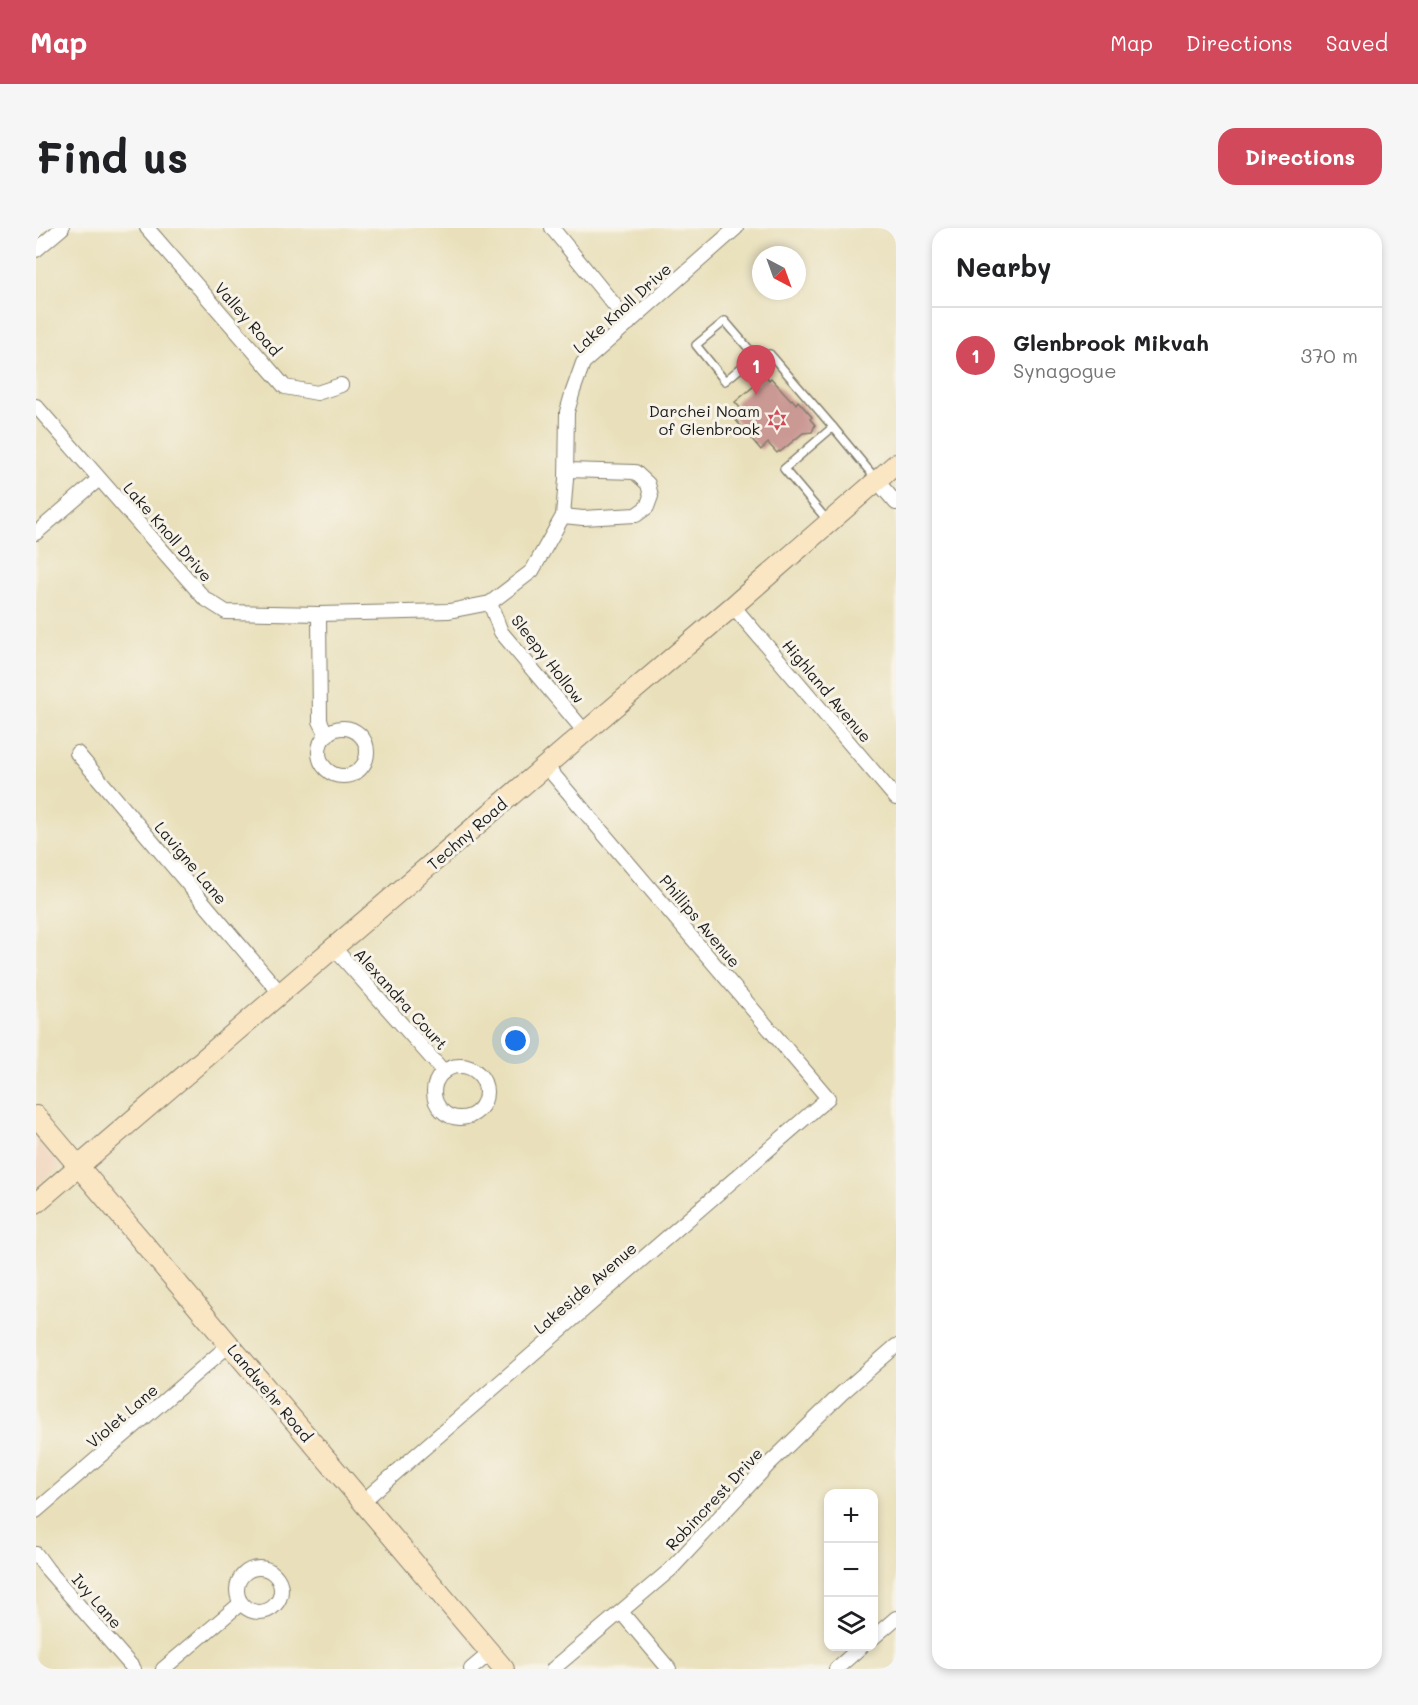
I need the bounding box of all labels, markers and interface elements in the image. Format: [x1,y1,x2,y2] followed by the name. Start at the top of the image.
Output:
[30,24,87,60] text: Map
[1110,29,1153,56] text: Map
[1186,29,1293,56] text: Directions
[1326,29,1388,56] text: Saved
[1218,128,1382,185] button: Directions
[36,129,188,184] text: Find us
[752,246,806,300] north arrow
[956,250,1051,284] text: Nearby
[568,258,675,357] street label: Lake Knoll Drive
[210,277,286,360] street label: Valley Road
[1013,328,1209,357] text: Glenbrook Mikvah
[971,342,980,368] text: 1
[1300,342,1358,368] text: 370 m
[736,346,776,395] pin: 1
[1013,357,1117,383] text: Synagogue
[649,400,760,439] place label: Darchei Noam of Glenbrook
[765,408,789,432] synagogue icon: Darchei Noam of Glenbrook
[119,477,217,586] street label: Lake Knoll Drive
[507,610,590,707] street label: Sleepy Hollow
[778,635,877,746] street label: Highland Avenue
[422,793,511,874] street label: Techny Road
[151,817,232,909] street label: Lavigne Lane
[655,870,745,971] street label: Phillips Avenue
[350,943,453,1054] street label: Alexandra Court
[501,1026,530,1055] your location
[529,1237,641,1338] street label: Lakeside Avenue
[223,1339,318,1446] street label: Landwehr Road
[82,1379,162,1452] street label: Violet Lane
[661,1443,767,1555] street label: Robincrest Drive
[824,1489,878,1651] map controls
[824,1489,878,1543] button: +
[824,1543,878,1597] button: −
[68,1569,127,1633] street label: Ivy Lane
[824,1597,878,1651] button: layers

